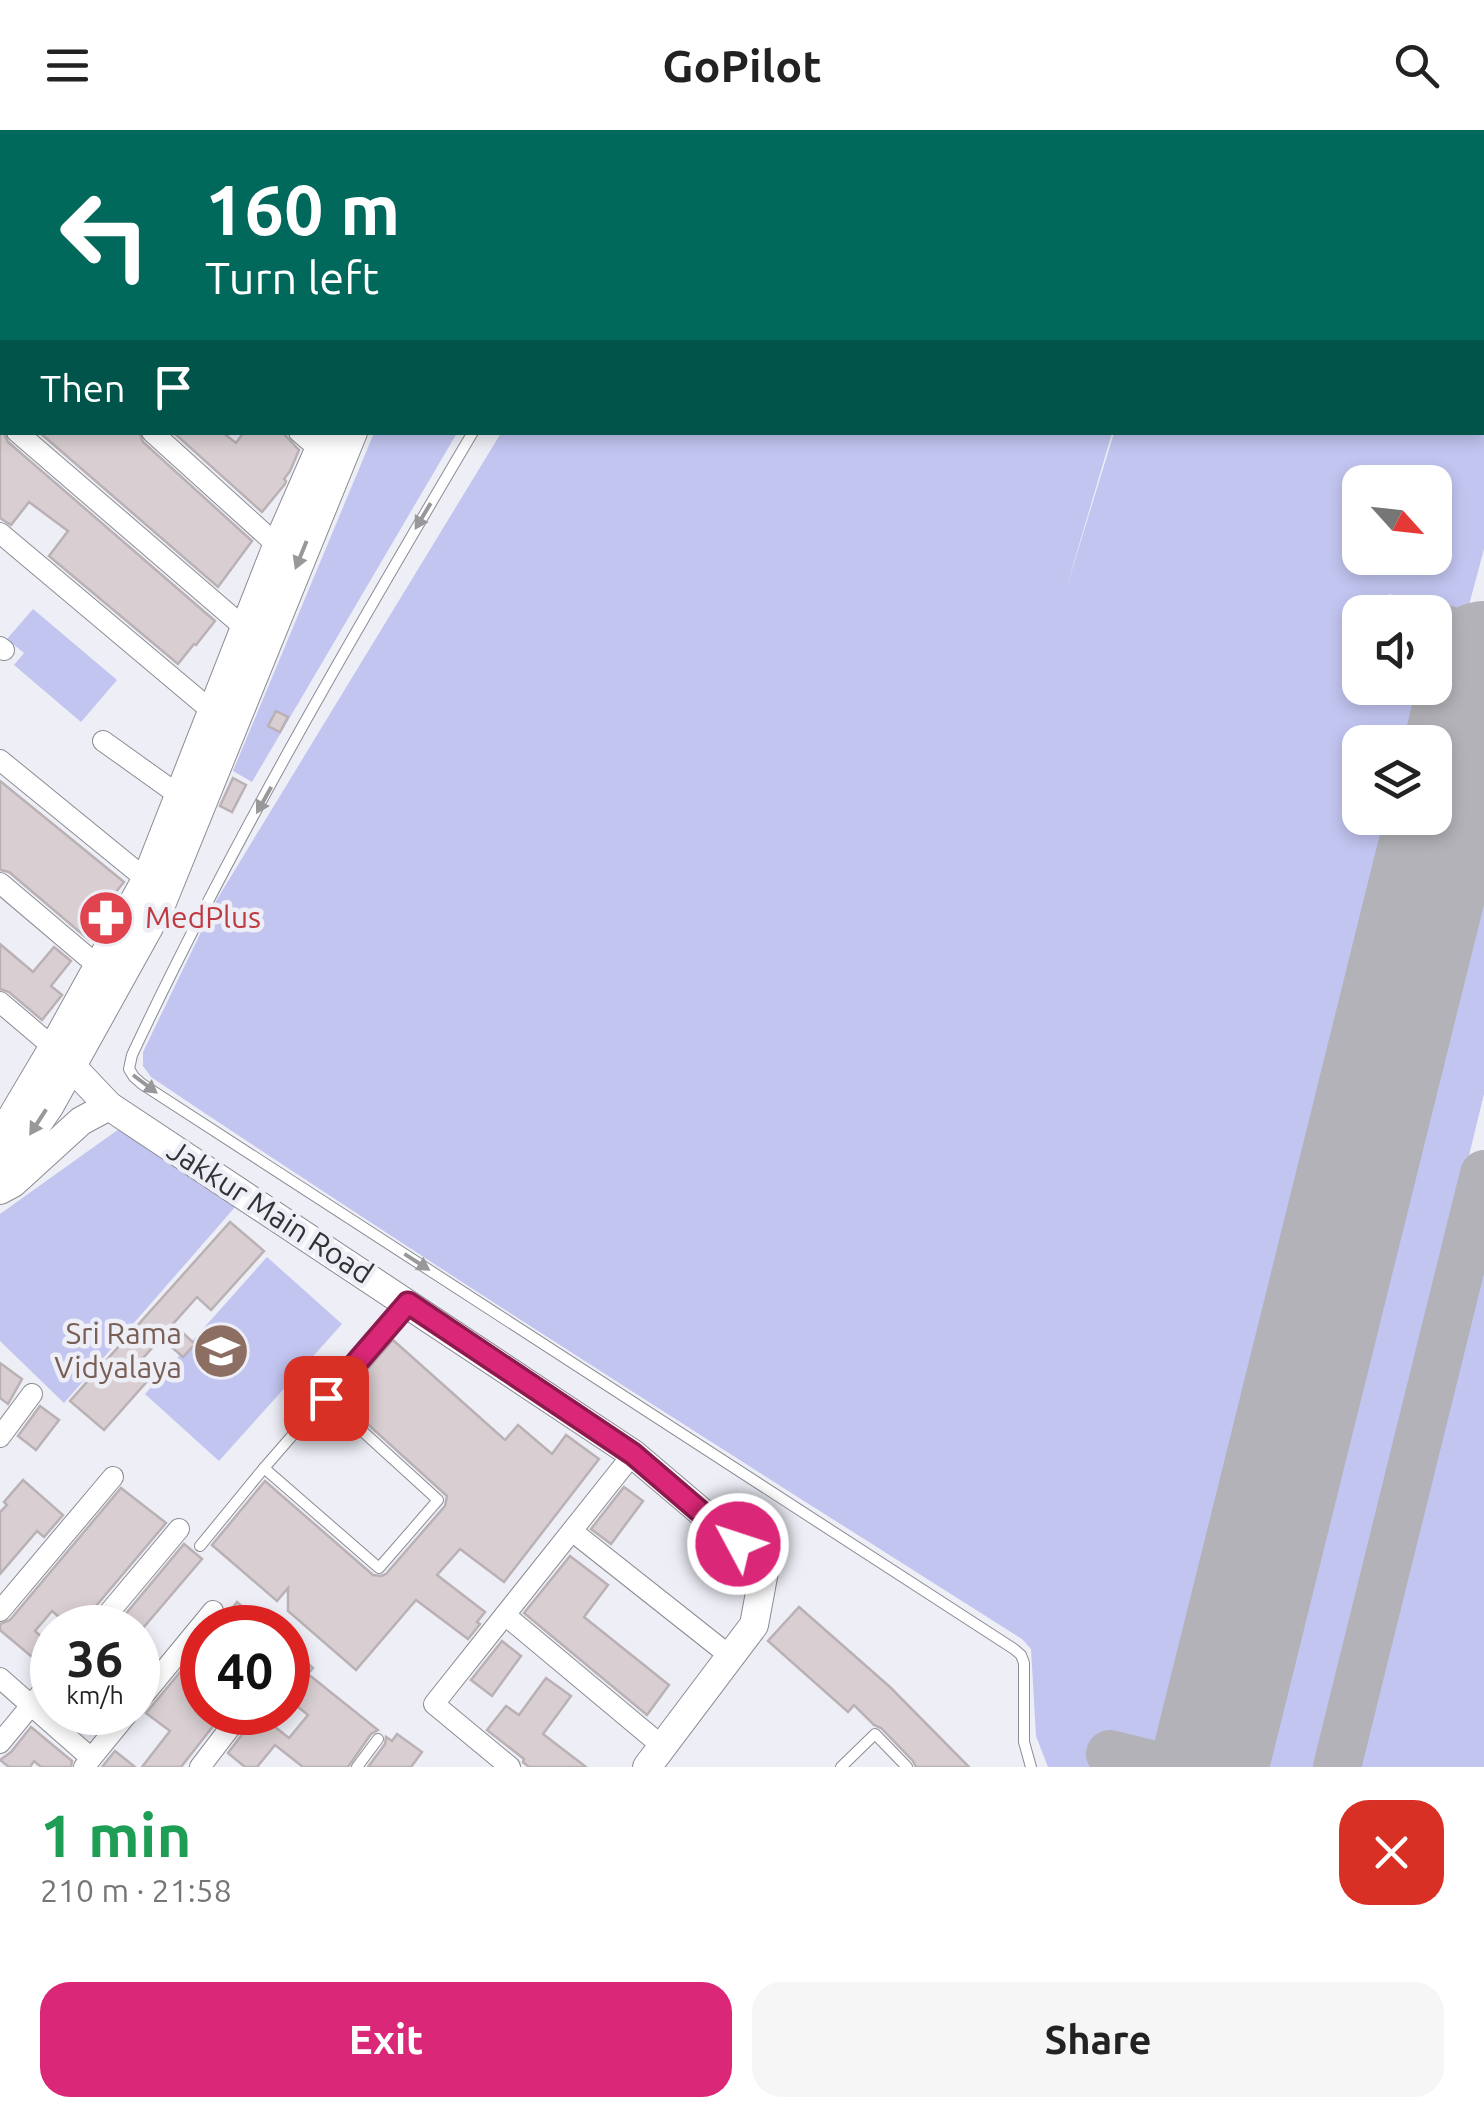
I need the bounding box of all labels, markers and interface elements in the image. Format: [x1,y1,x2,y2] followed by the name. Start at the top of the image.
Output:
[40,38,95,93] icon: menu
[1389,38,1444,93] icon: search
[662,40,822,91] text: GoPilot
[40,170,170,300] icon: left
[205,170,400,248] text: 160 m
[205,252,379,303] text: Turn left
[146,360,201,415] icon: arrive
[40,367,126,409] text: Then
[1342,465,1452,575] north arrow
[1342,465,1452,835] map controls
[415,502,432,530] one-way arrow
[293,540,309,570] one-way arrow
[1342,595,1452,705] button: sound
[1342,725,1452,835] button: layers
[256,785,273,814] one-way arrow
[76,888,136,948] pharmacy icon: MedPlus
[145,900,261,934] place label: MedPlus
[132,1074,158,1095] one-way arrow
[30,1108,48,1136] one-way arrow
[162,1132,380,1290] street label: Jakkur Main Road
[404,1253,431,1271] one-way arrow
[54,1316,182,1384] place label: Sri Rama Vidyalaya
[191,1321,251,1381] school or university icon: Sri Rama Vidyalaya
[284,1356,369,1441] pin
[299,1371,354,1426] icon: arrive
[686,1492,790,1596] position arrow
[180,1605,310,1735] speed limit sign: 40
[67,1630,123,1686] text: 36
[66,1681,124,1709] text: km/h
[1339,1800,1444,1905] button: close
[40,1801,192,1868] text: 1 min
[40,1872,232,1908] text: 210 m · 21:58
[40,1982,732,2097] button: Exit
[752,1982,1444,2097] button: Share

